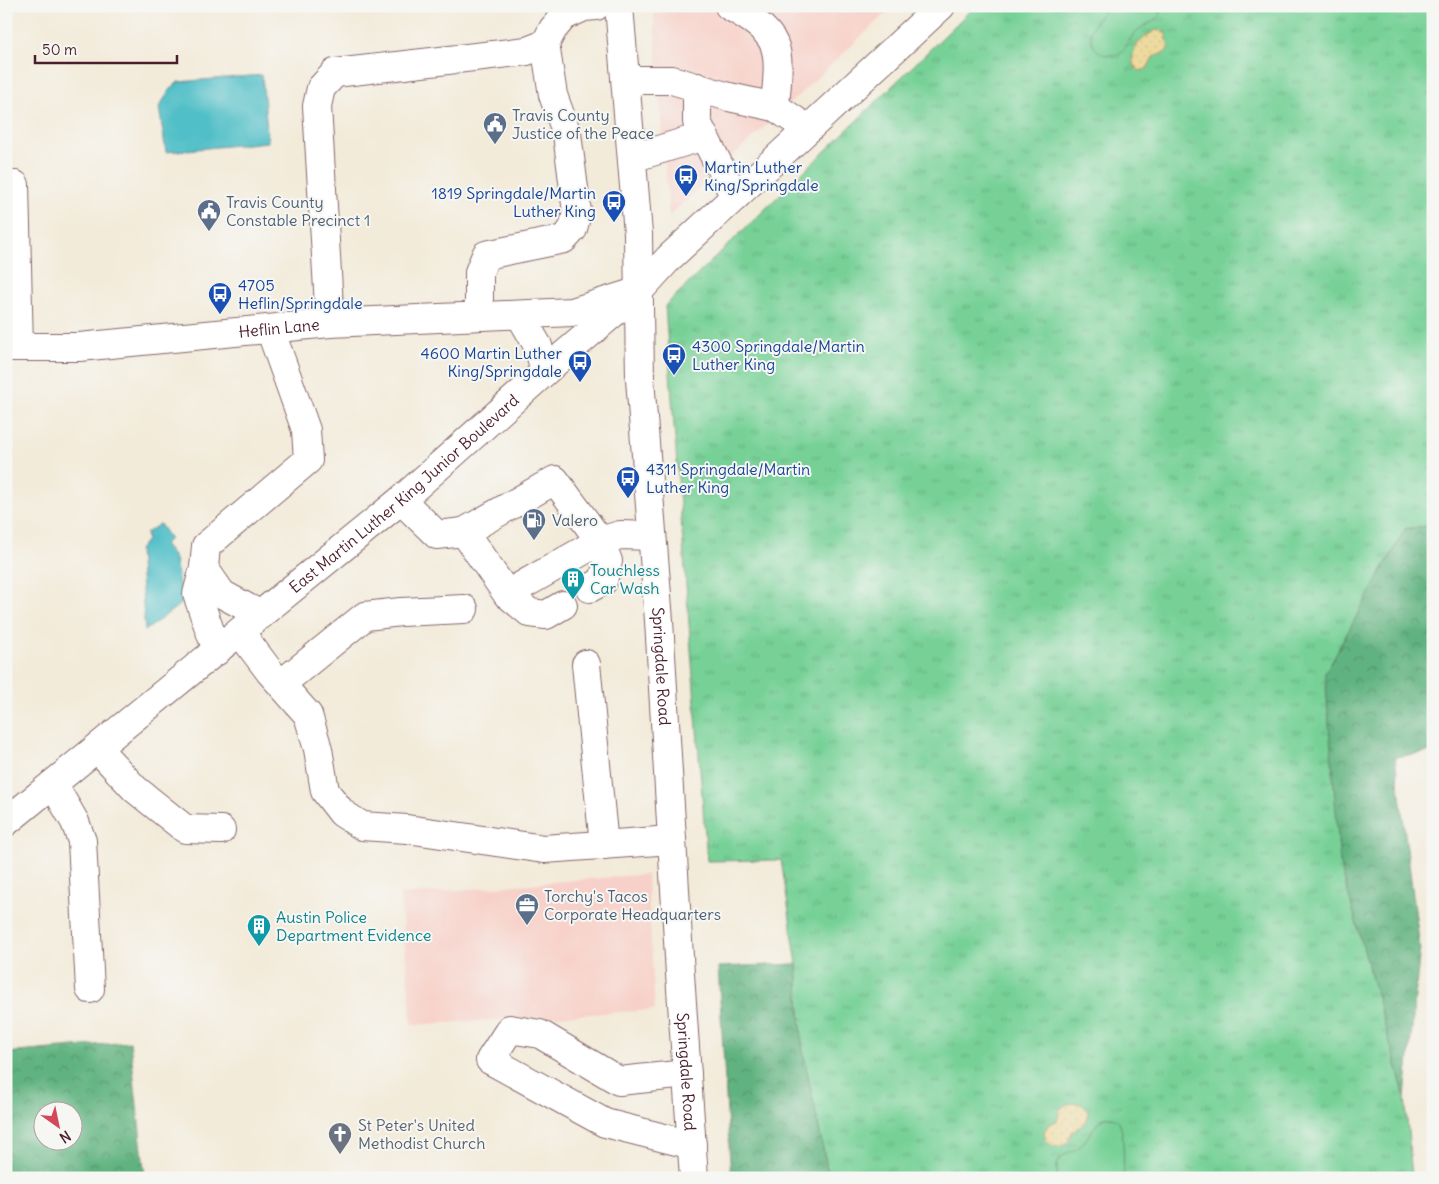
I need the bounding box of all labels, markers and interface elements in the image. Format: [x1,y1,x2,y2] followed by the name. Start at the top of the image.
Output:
[35,32,178,64] scale bar
[42,40,77,59] text: 50 m
[512,105,654,143] place label: Travis County Justice of the Peace
[482,111,508,145] public building icon: Travis County Justice of the Peace
[704,157,819,195] place label: Martin Luther King/Springdale
[673,163,699,197] bus stop icon: Martin Luther King/Springdale
[431,183,596,221] place label: 1819 Springdale/Martin Luther King
[601,189,627,223] bus stop icon: 1819 Springdale/Martin Luther King
[226,192,370,230] place label: Travis County Constable Precinct 1
[196,198,222,232] public building icon: Travis County Constable Precinct 1
[238,275,363,313] place label: 4705 Heflin/Springdale
[207,281,233,315] bus stop icon: 4705 Heflin/Springdale
[238,314,320,342] street label: Heflin Lane
[692,336,865,374] place label: 4300 Springdale/Martin Luther King
[661,342,687,376] bus stop icon: 4300 Springdale/Martin Luther King
[420,343,562,381] place label: 4600 Martin Luther King/Springdale
[567,349,593,383] bus stop icon: 4600 Martin Luther King/Springdale
[285,390,523,597] street label: East Martin Luther King Junior Boulevard
[646,459,810,497] place label: 4311 Springdale/Martin Luther King
[615,465,641,499] bus stop icon: 4311 Springdale/Martin Luther King
[521,507,547,541] fuel station icon: Valero
[552,510,598,530] place label: Valero
[590,560,660,598] place label: Touchless Car Wash
[560,566,586,600] building icon: Touchless Car Wash
[648,606,675,726] street label: Springdale Road
[544,886,721,924] place label: Torchy's Tacos Corporate Headquarters
[514,892,540,926] office icon: Torchy's Tacos Corporate Headquarters
[276,907,431,945] place label: Austin Police Department Evidence
[246,913,272,947] building icon: Austin Police Department Evidence
[673,1012,701,1131] street label: Springdale Road
[32,1102,82,1152] north arrow
[358,1115,485,1153] place label: St Peter's United Methodist Church
[327,1121,353,1155] church icon: St Peter's United Methodist Church
[56,1127,74,1147] text: N

